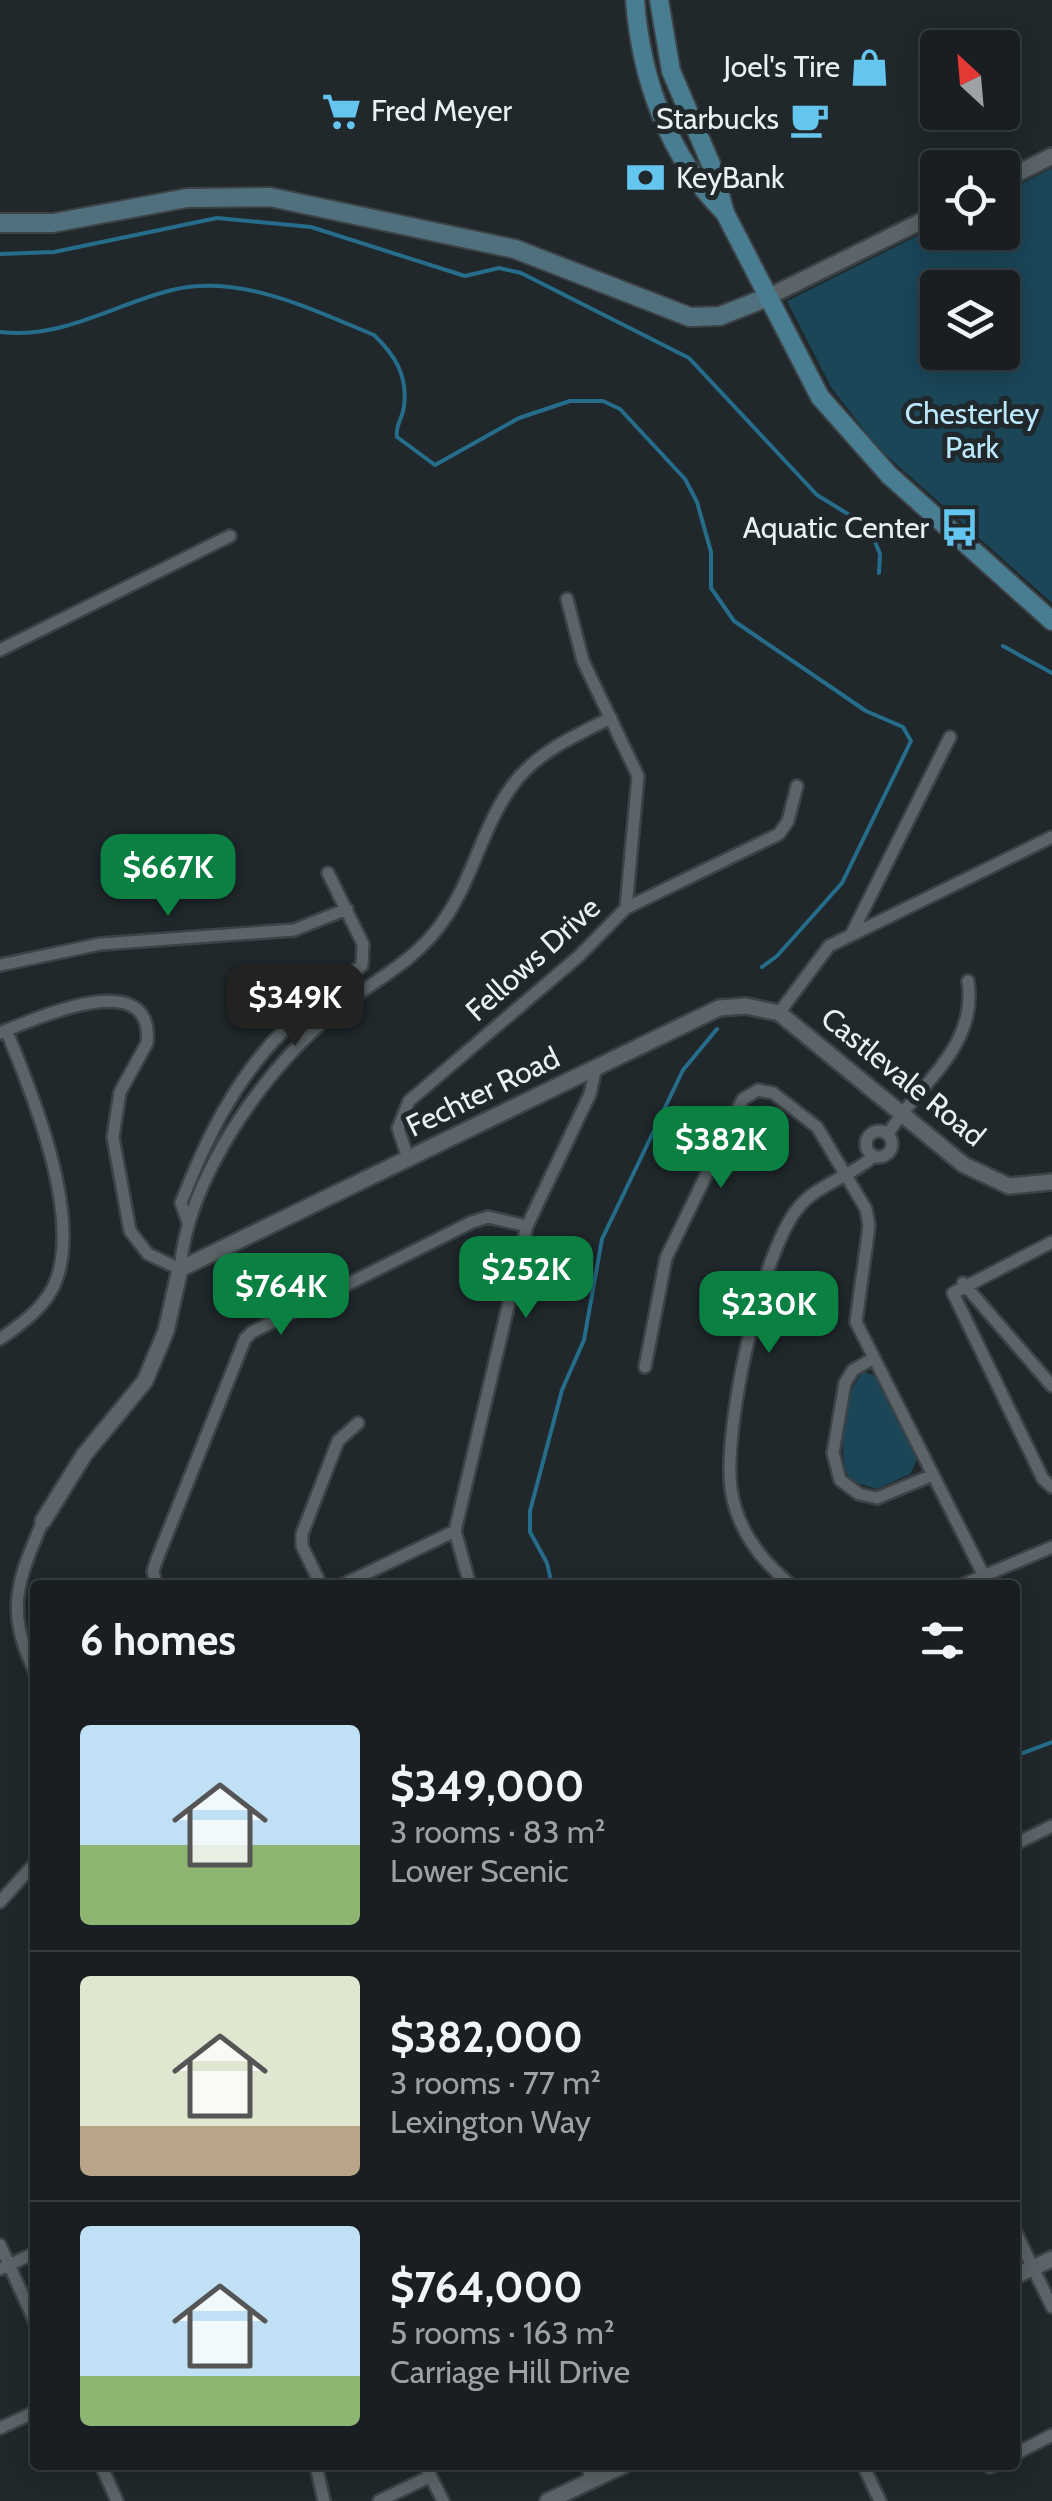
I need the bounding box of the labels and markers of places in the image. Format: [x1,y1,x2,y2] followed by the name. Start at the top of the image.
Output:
[849,46,891,88] shop icon: Joel's Tire
[723,48,840,85] place label: Joel's Tire
[320,90,362,132] supermarket icon: Fred Meyer
[371,92,513,129] place label: Fred Meyer
[788,98,830,140] cafe icon: Starbucks
[656,100,779,137] place label: Starbucks
[625,157,667,199] bank icon: KeyBank
[676,159,785,196] place label: KeyBank
[938,507,980,549] bus stop icon: Aquatic Center
[743,509,930,546] place label: Aquatic Center
[98,834,238,919] pin: $667K
[225,964,365,1049] pin: $349K
[651,1106,791,1191] pin: $382K
[456,1236,596,1321] pin: $252K
[211,1253,351,1338] pin: $764K
[699,1271,839,1356] pin: $230K

